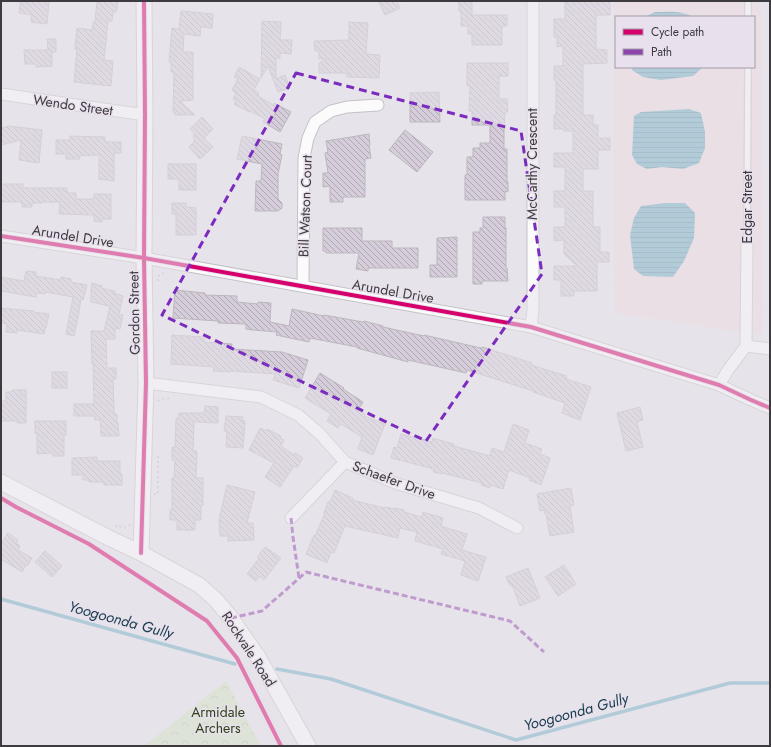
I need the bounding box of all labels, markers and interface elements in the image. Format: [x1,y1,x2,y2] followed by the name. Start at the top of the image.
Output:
[615,16,755,68] legend
[651,23,704,41] text: Cycle path
[651,43,672,61] text: Path
[32,89,115,121] street label: Wendo Street
[522,107,542,220] street label: McCarthy Crescent
[293,154,317,257] street label: Bill Watson Court
[737,170,757,243] street label: Edgar Street
[31,220,115,252] street label: Arundel Drive
[123,270,145,355] street label: Gordon Street
[351,274,435,308] street label: Arundel Drive
[350,456,438,504] street label: Schaefer Drive
[66,595,177,645] water label: Yoogoonda Gully
[217,607,281,691] street label: Rockvale Road
[521,687,632,737] water label: Yoogoonda Gully
[191,702,245,738] park label: Armidale Archers

